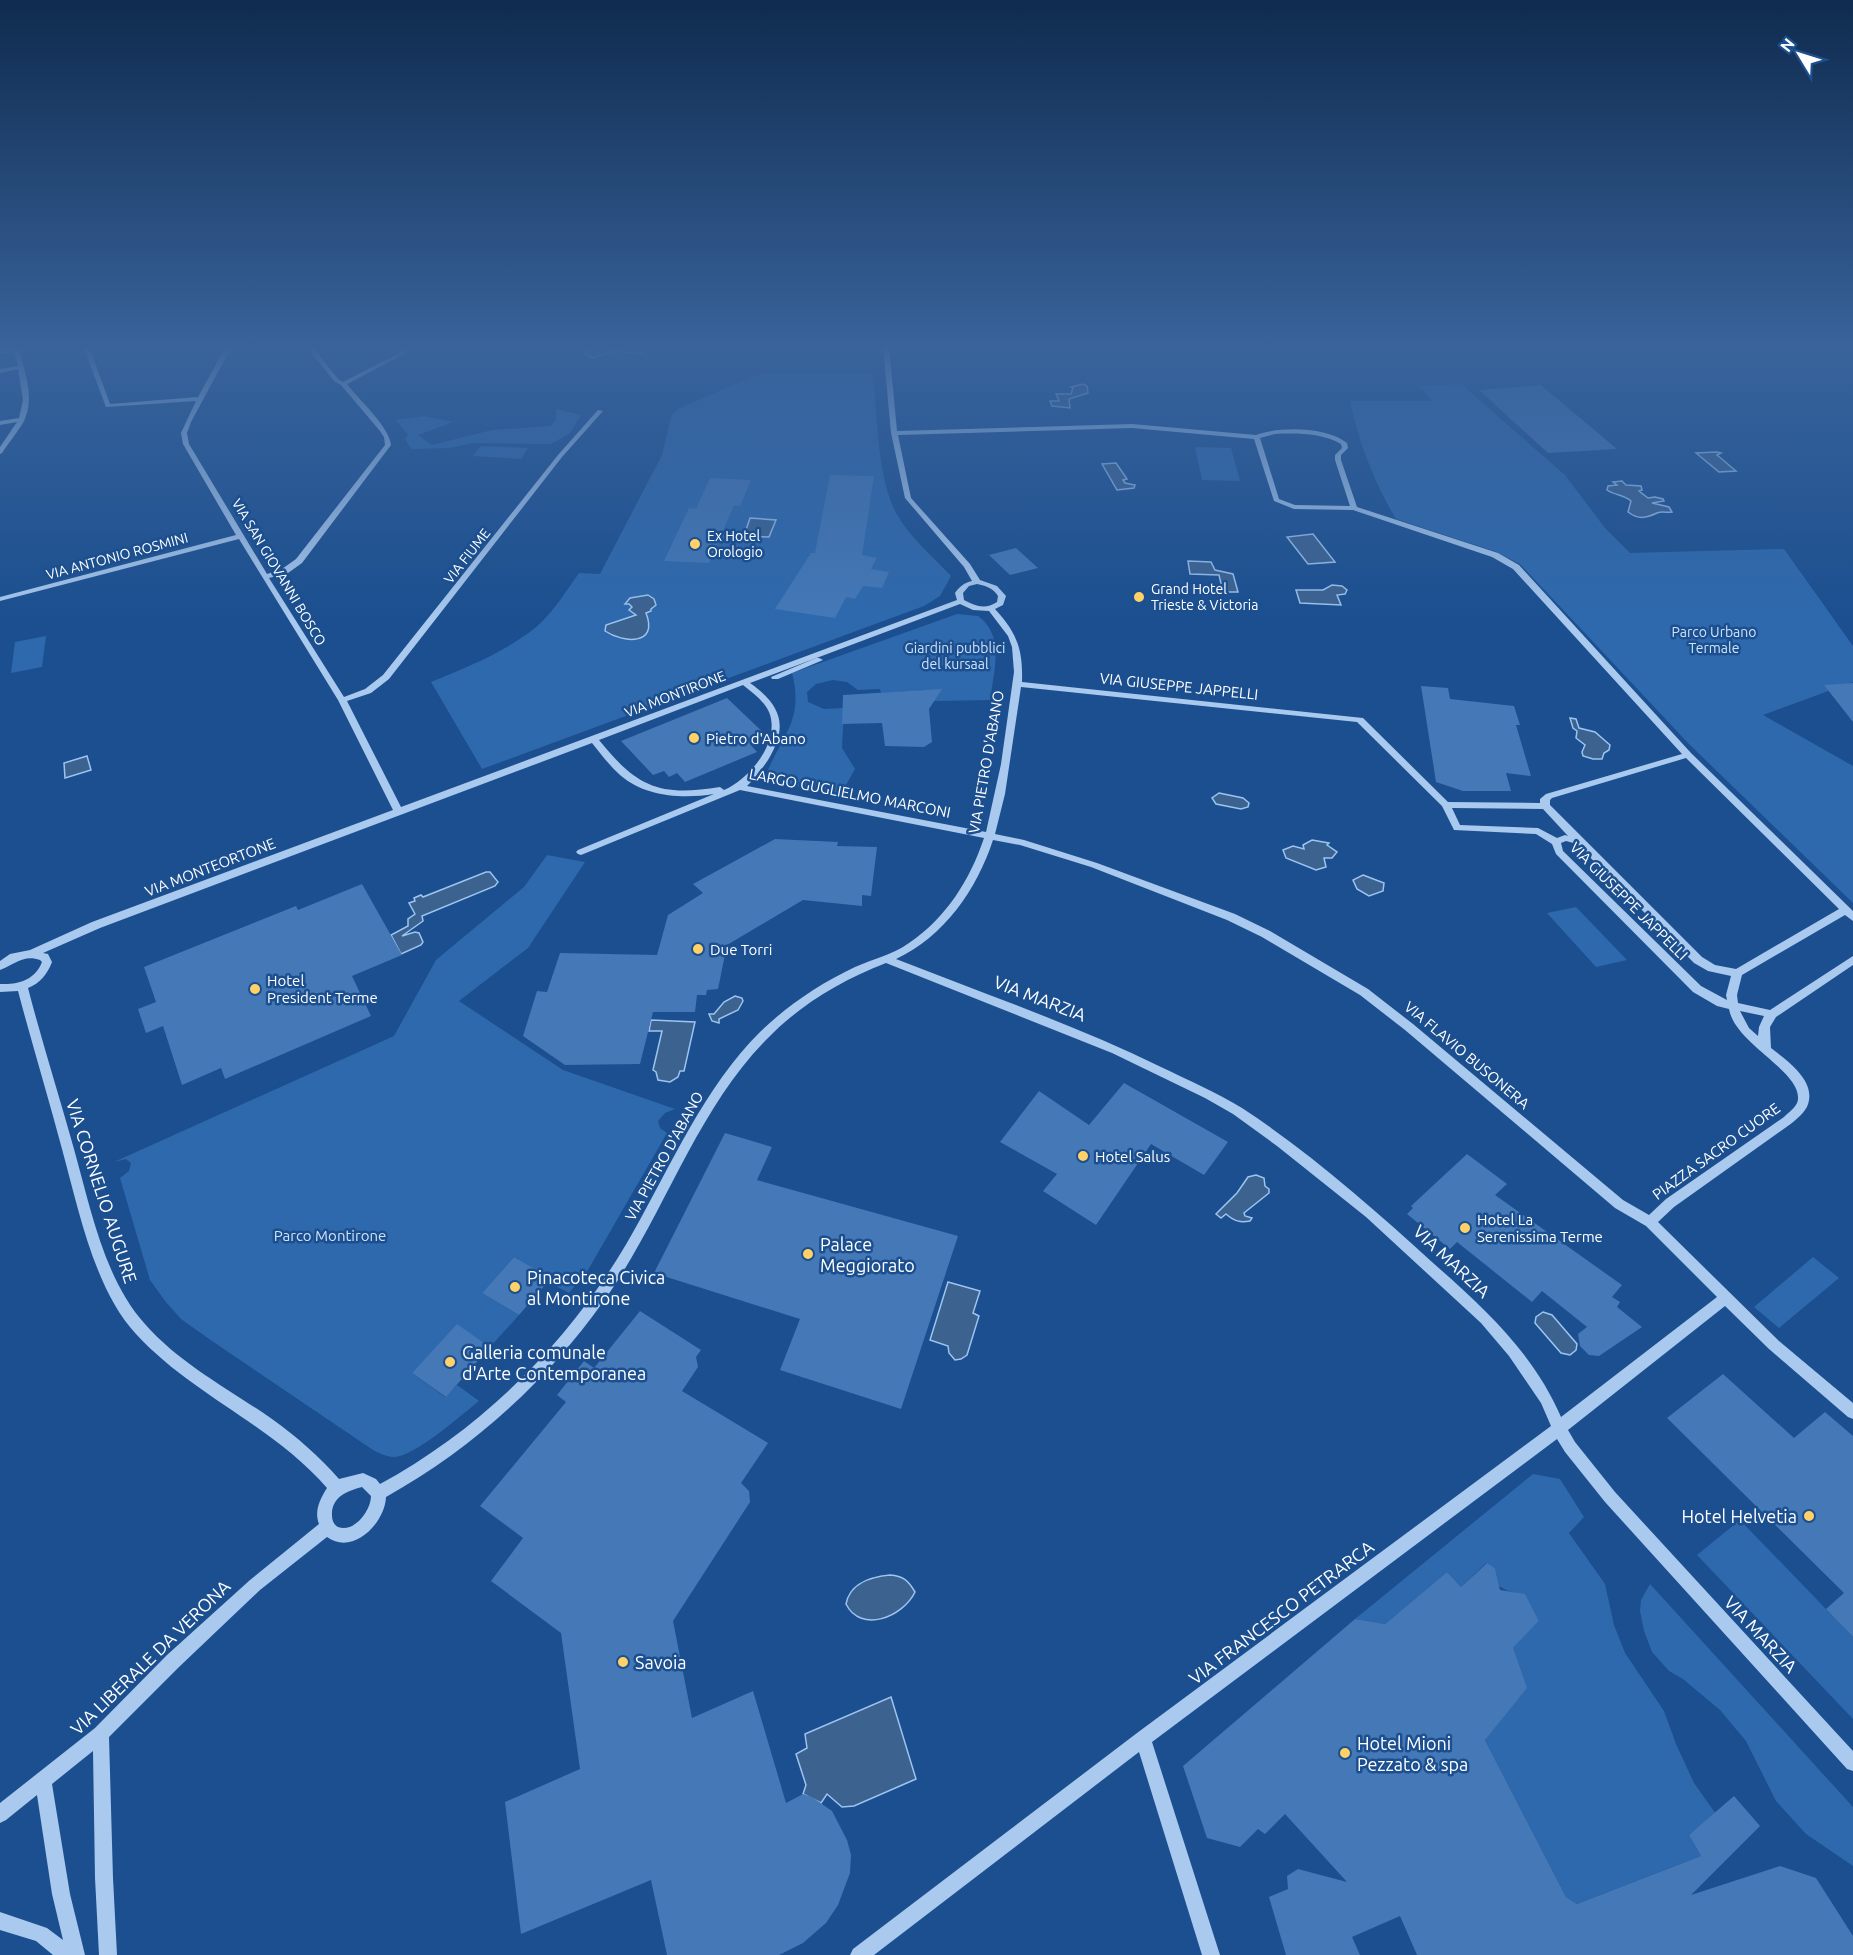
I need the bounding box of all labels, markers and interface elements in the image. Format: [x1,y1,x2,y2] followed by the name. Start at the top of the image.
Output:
[1769,24,1829,84] north arrow
[1776,35,1798,55] text: N
[229,496,329,648] street label: VIA SAN GIOVANNI BOSCO
[441,525,493,587] street label: VIA FIUME
[707,528,763,560] place label: Ex Hotel Orologio
[44,529,190,583] street label: VIA ANTONIO ROSMINI
[688,537,702,551] marker: Ex Hotel Orologio
[1151,581,1258,613] place label: Grand Hotel Trieste & Victoria
[1132,590,1146,604] marker: Grand Hotel Trieste & Victoria
[1671,624,1757,656] park label: Parco Urbano Termale
[905,640,1005,672] park label: Giardini pubblici del kursaal
[622,667,728,721] street label: VIA MONTIRONE
[1099,669,1259,703] street label: VIA GIUSEPPE JAPPELLI
[965,689,1007,835] street label: VIA PIETRO D'ABANO
[706,730,806,747] place label: Pietro d'Abano
[687,731,701,745] marker: Pietro d'Abano
[748,765,952,821] street label: LARGO GUGLIELMO MARCONI
[142,834,278,900] street label: VIA MONTEORTONE
[1567,839,1691,963] street label: VIA GIUSEPPE JAPPELLI
[710,941,772,958] place label: Due Torri
[691,942,705,956] marker: Due Torri
[991,971,1089,1025] street label: VIA MARZIA
[267,972,378,1006] place label: Hotel President Terme
[248,982,262,996] marker: Hotel President Terme
[1401,998,1533,1112] street label: VIA FLAVIO BUSONERA
[621,1089,707,1223] street label: VIA PIETRO D'ABANO
[63,1096,141,1286] street label: VIA CORNELIO AUGURE
[1649,1099,1783,1203] street label: PIAZZA SACRO CUORE
[1095,1148,1170,1165] place label: Hotel Salus
[1076,1149,1090,1163] marker: Hotel Salus
[1477,1211,1603,1245] place label: Hotel La Serenissima Terme
[1410,1221,1495,1302] street label: VIA MARZIA
[1458,1221,1472,1235] marker: Hotel La Serenissima Terme
[274,1227,386,1244] park label: Parco Montirone
[820,1234,915,1275] place label: Palace Meggiorato
[801,1247,815,1261] marker: Palace Meggiorato
[527,1267,665,1308] place label: Pinacoteca Civica al Montirone
[508,1280,522,1294] marker: Pinacoteca Civica al Montirone
[462,1342,646,1383] place label: Galleria comunale d'Arte Contemporanea
[443,1355,457,1369] marker: Galleria comunale d'Arte Contemporanea
[1682,1506,1797,1526] place label: Hotel Helvetia
[1802,1509,1816,1523] marker: Hotel Helvetia
[1185,1536,1377,1688] street label: VIA FRANCESCO PETRARCA
[66,1575,234,1738] street label: VIA LIBERALE DA VERONA
[1721,1592,1802,1677] street label: VIA MARZIA
[635,1652,687,1672] place label: Savoia
[616,1655,630,1669] marker: Savoia
[1357,1733,1468,1774] place label: Hotel Mioni Pezzato & spa
[1338,1746,1352,1760] marker: Hotel Mioni Pezzato & spa

